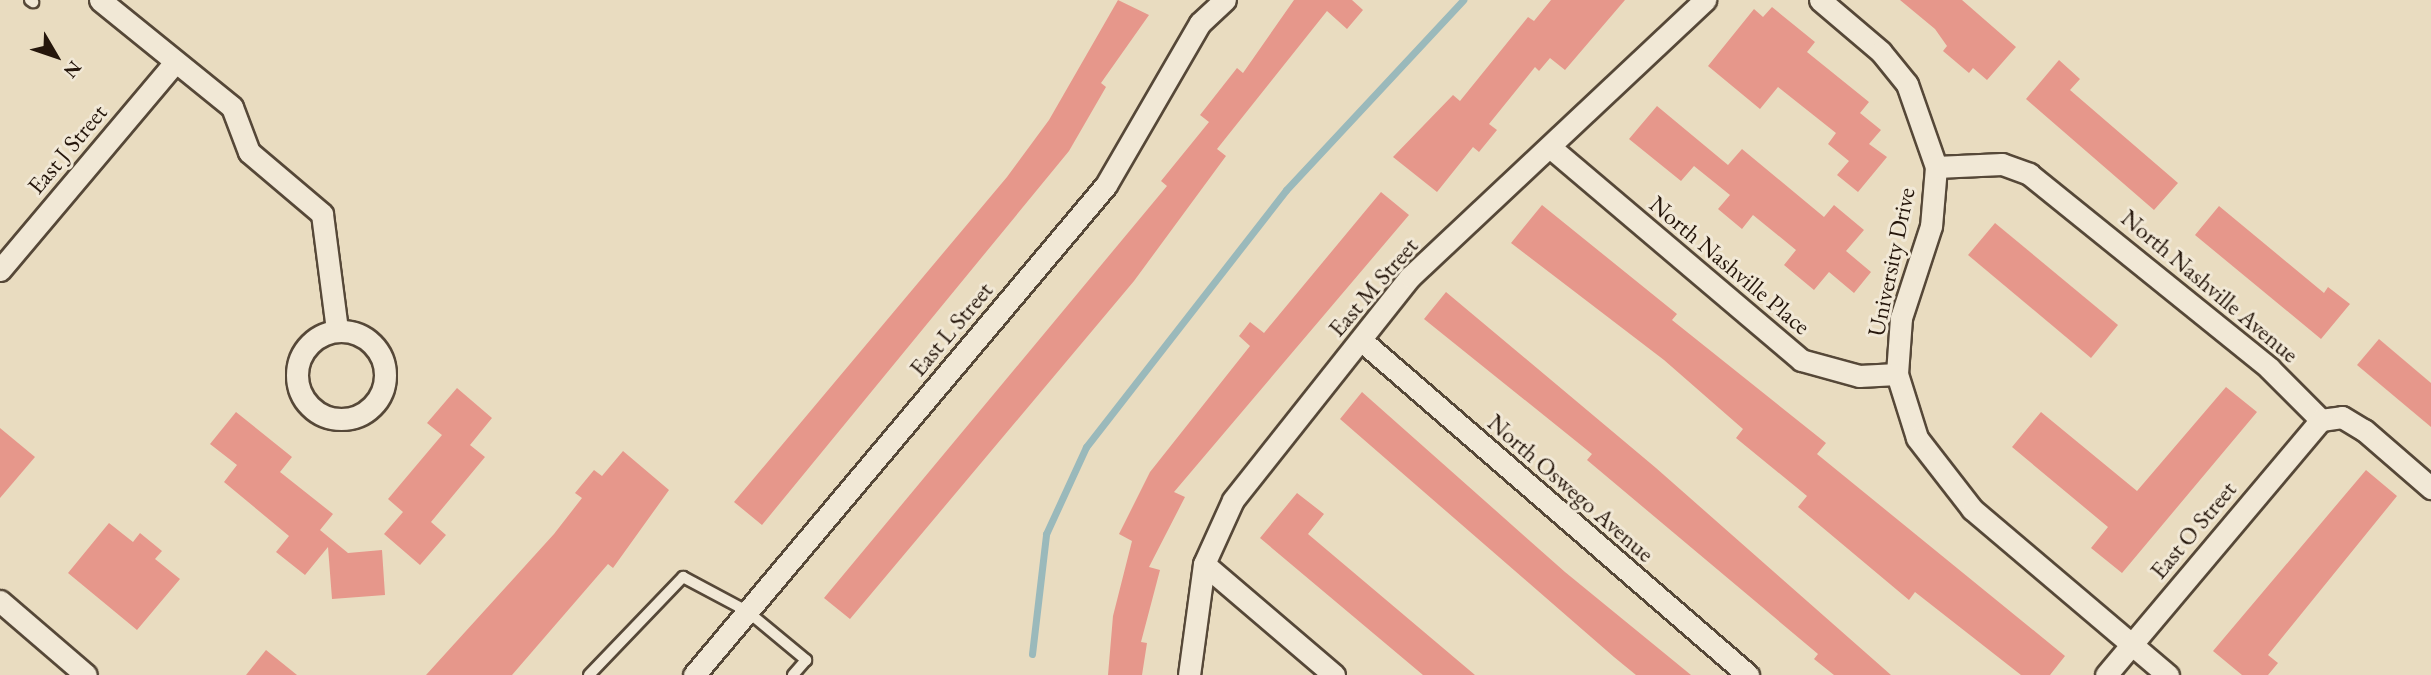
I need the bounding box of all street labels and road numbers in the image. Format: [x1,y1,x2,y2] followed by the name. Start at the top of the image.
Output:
[21,98,113,200] street label: East J Street
[1861,185,1921,339] street label: University Drive
[1644,189,1816,341] street label: North Nashville Place
[2115,203,2305,369] street label: North Nashville Avenue
[1322,232,1424,342] street label: East M Street
[903,276,999,382] street label: East L Street
[1482,408,1660,568] street label: North Oswego Avenue
[2144,475,2242,585] street label: East O Street

